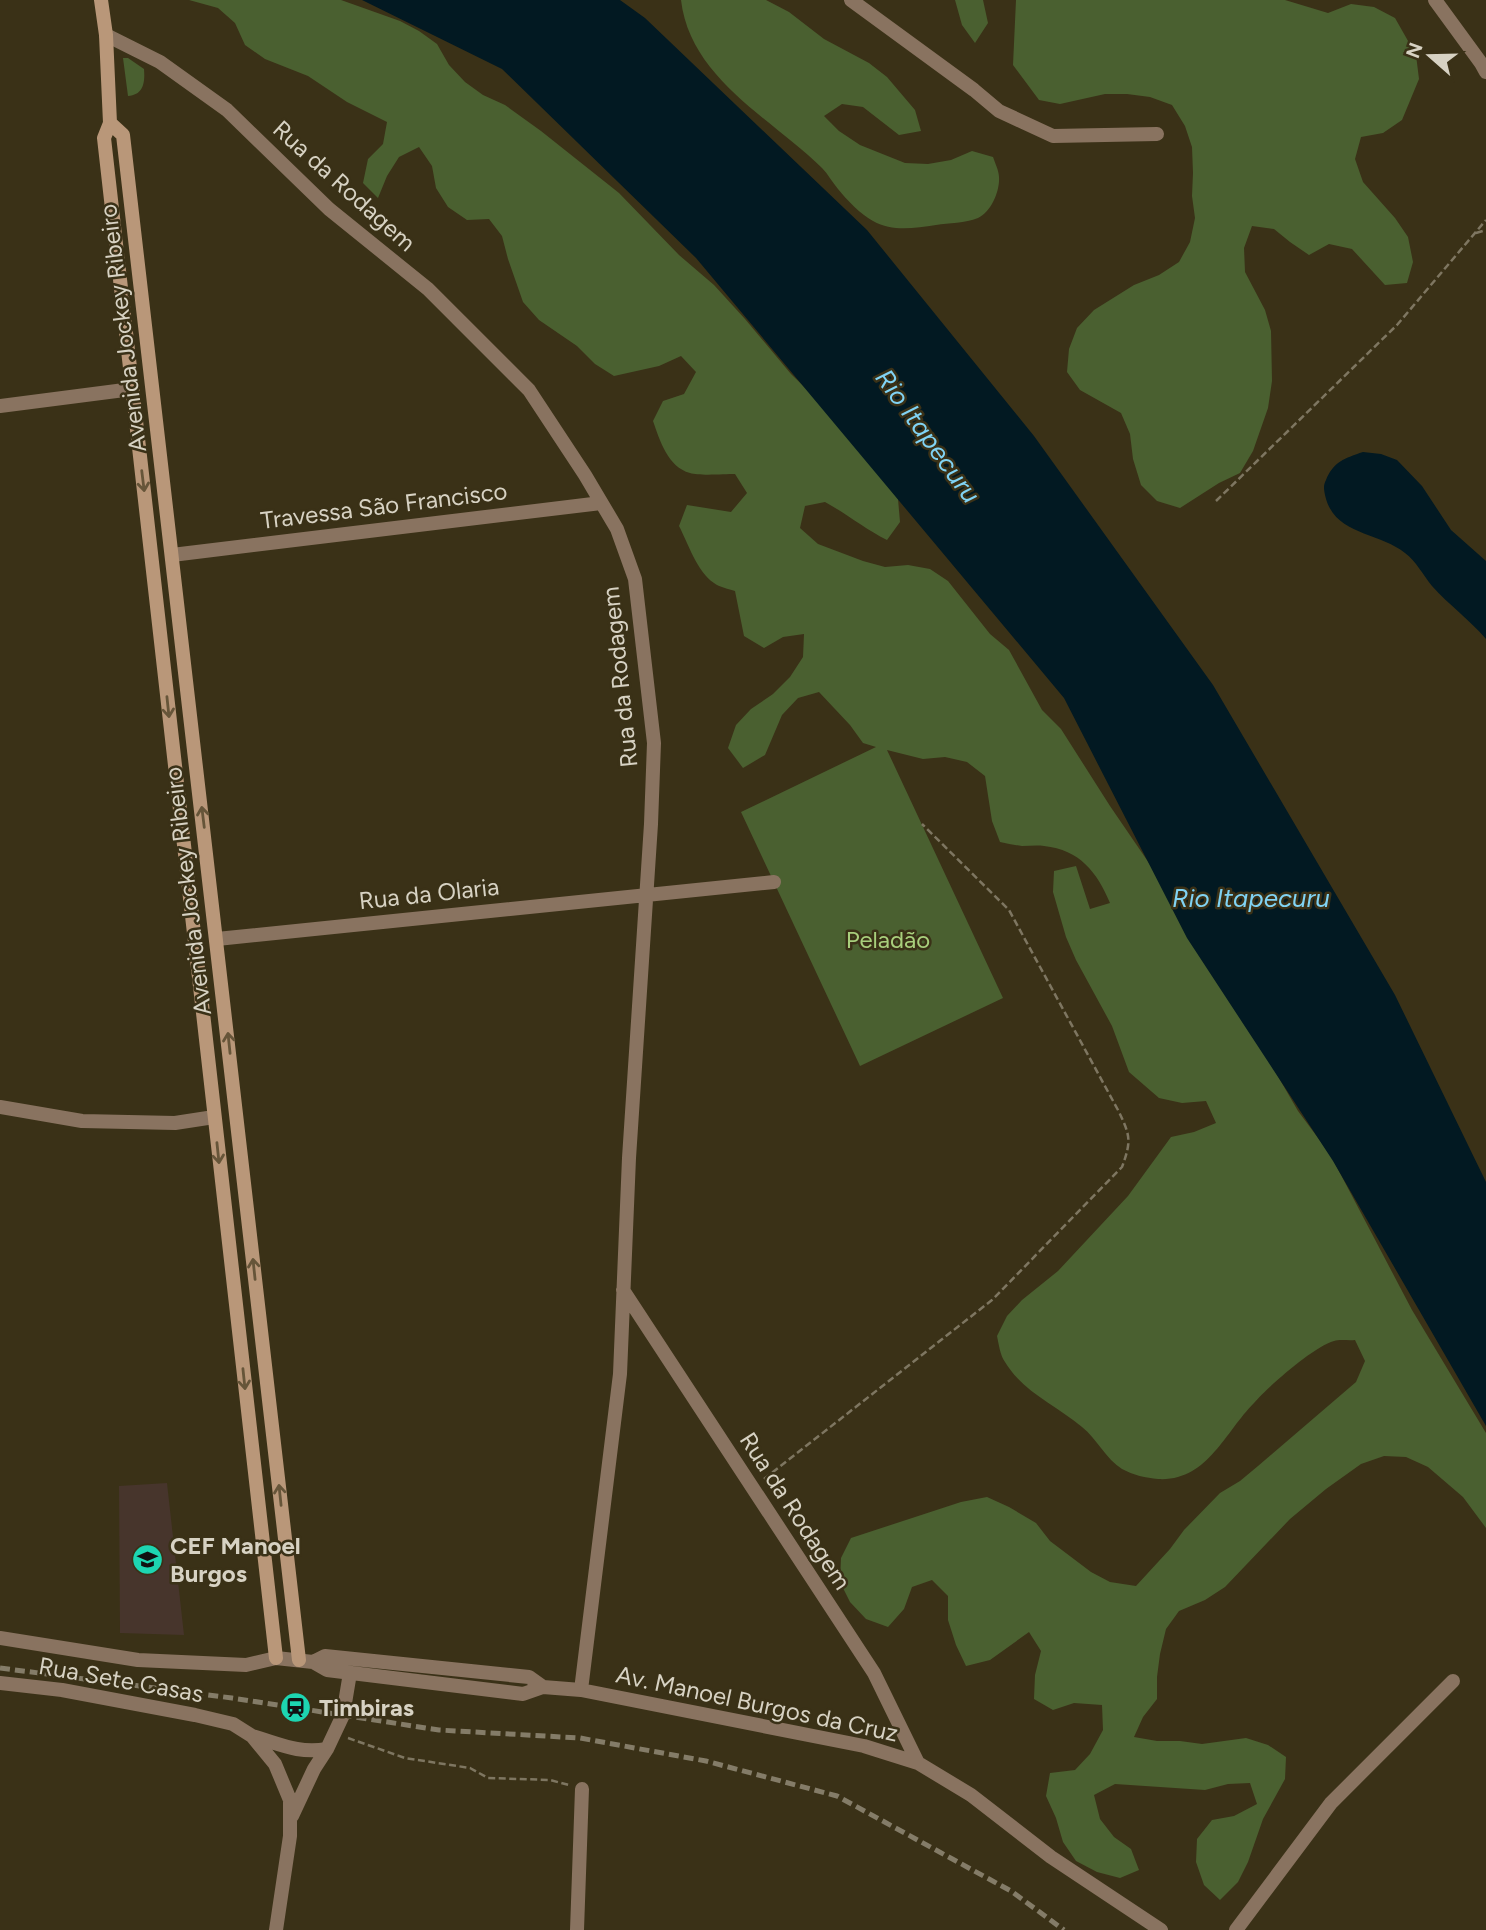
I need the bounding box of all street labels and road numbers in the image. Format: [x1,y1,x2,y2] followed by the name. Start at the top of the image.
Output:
[267,114,422,257] street label: Rua da Rodagem
[93,202,152,454] street label: Avenida Jockey Ribeiro
[259,476,509,535] street label: Travessa São Francisco
[596,585,643,769] street label: Rua da Rodagem
[158,765,217,1017] street label: Avenida Jockey Ribeiro
[357,872,501,915] street label: Rua da Olaria
[734,1427,857,1595] street label: Rua da Rodagem
[37,1651,206,1708] street label: Rua Sete Casas
[613,1659,901,1748] street label: Av. Manoel Burgos da Cruz

